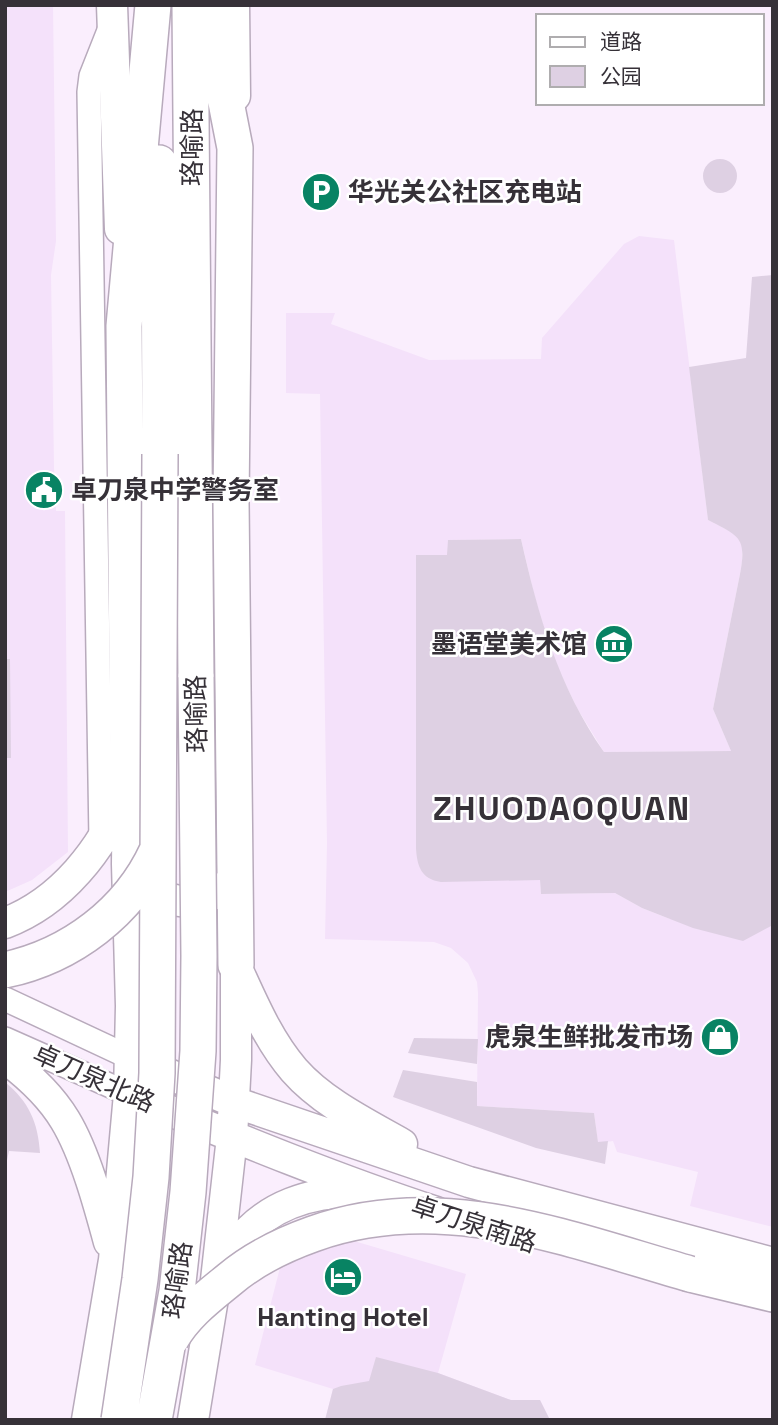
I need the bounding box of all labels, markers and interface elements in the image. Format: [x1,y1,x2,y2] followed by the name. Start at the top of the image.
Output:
[536,14,764,105] legend
[600,28,642,55] text: 道路
[600,63,642,90] text: 公园
[175,108,209,186] street label: 珞喻路
[300,171,342,213] parking icon: 华光关公社区充电站
[348,175,582,209] place label: 华光关公社区充电站
[23,469,65,511] public building icon: 卓刀泉中学警务室
[71,473,279,507] place label: 卓刀泉中学警务室
[593,623,635,665] museum icon: 墨语堂美术馆
[431,627,587,661] place label: 墨语堂美术馆
[178,675,214,753] street label: 珞喻路
[433,788,691,830] district label: ZHUODAOQUAN
[699,1016,741,1058] shop icon: 虎泉生鲜批发市场
[485,1020,693,1054] place label: 虎泉生鲜批发市场
[28,1036,160,1120] street label: 卓刀泉北路
[407,1188,541,1260] street label: 卓刀泉南路
[155,1239,199,1321] street label: 珞喻路
[322,1256,364,1298] hotel icon: Hanting Hotel
[257,1300,429,1334] place label: Hanting Hotel

